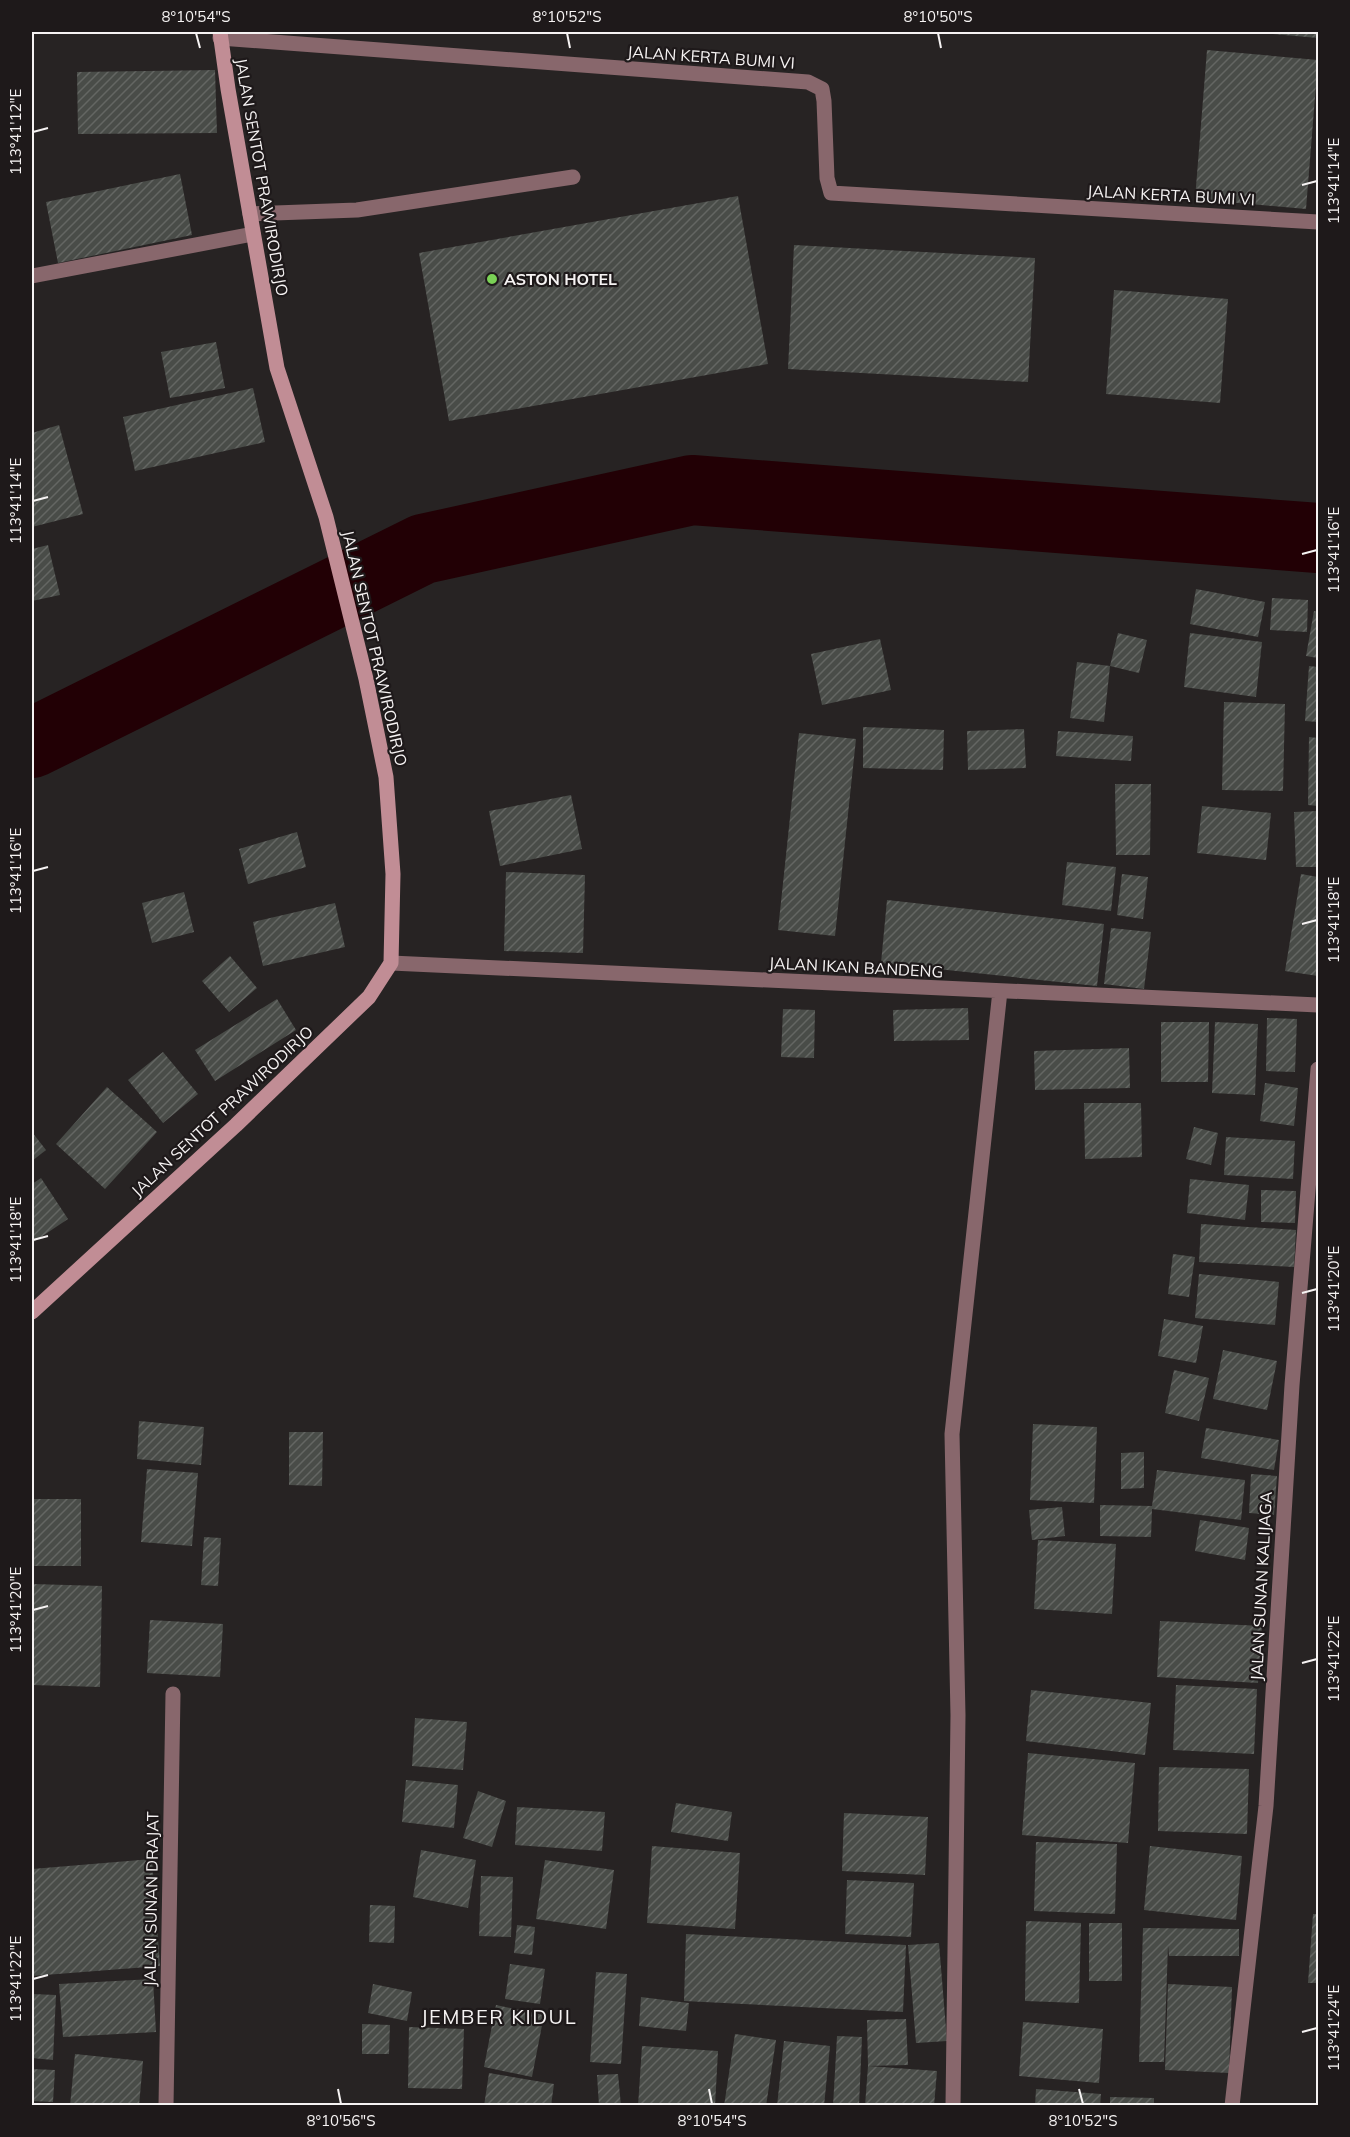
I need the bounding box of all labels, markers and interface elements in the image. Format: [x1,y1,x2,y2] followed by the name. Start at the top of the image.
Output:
[161,7,231,26] text: 8°10'54"S
[532,7,602,26] text: 8°10'52"S
[903,7,973,26] text: 8°10'50"S
[627,41,795,73] street label: JALAN KERTA BUMI VI
[231,56,293,298] street label: JALAN SENTOT PRAWIRODIRJO
[6,89,25,175] text: 113°41'12"E
[1324,138,1343,224] text: 113°41'14"E
[1087,181,1255,209] street label: JALAN KERTA BUMI VI
[504,269,617,289] place label: ASTON HOTEL
[485,272,499,286] marker: ASTON HOTEL
[6,458,25,544] text: 113°41'14"E
[1324,507,1343,593] text: 113°41'16"E
[338,528,412,768] street label: JALAN SENTOT PRAWIRODIRJO
[6,828,25,914] text: 113°41'16"E
[1324,877,1343,963] text: 113°41'18"E
[768,952,944,982] street label: JALAN IKAN BANDENG
[127,1021,317,1201] street label: JALAN SENTOT PRAWIRODIRJO
[6,1197,25,1283] text: 113°41'18"E
[1324,1246,1343,1332] text: 113°41'20"E
[1246,1491,1276,1681] street label: JALAN SUNAN KALIJAGA
[6,1567,25,1653] text: 113°41'20"E
[1324,1616,1343,1702] text: 113°41'22"E
[139,1811,163,1987] street label: JALAN SUNAN DRAJAT
[6,1936,25,2022] text: 113°41'22"E
[1324,1985,1343,2071] text: 113°41'24"E
[421,2004,577,2029] district label: JEMBER KIDUL
[306,2111,376,2130] text: 8°10'56"S
[677,2111,747,2130] text: 8°10'54"S
[1048,2111,1118,2130] text: 8°10'52"S

